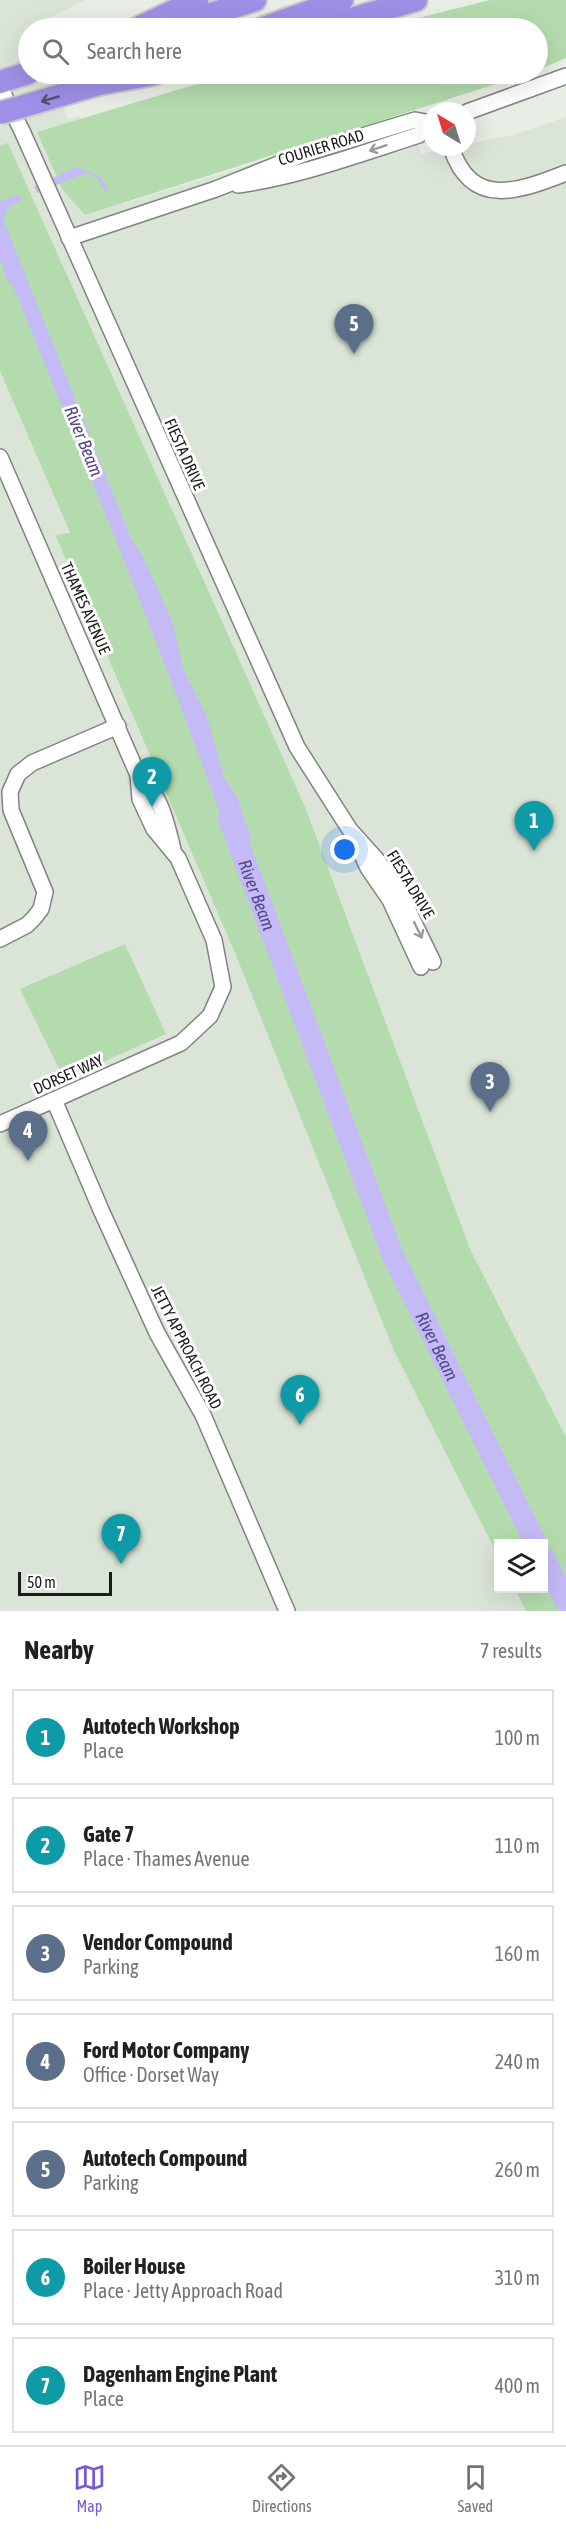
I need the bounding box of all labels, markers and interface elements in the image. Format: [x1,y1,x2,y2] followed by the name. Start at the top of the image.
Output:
[18,18,548,84] search box
[39,35,72,68] icon: search
[87,38,182,64] text: Search here
[40,93,59,105] one-way arrow
[422,102,476,156] north arrow
[276,125,366,169] street label: COURIER ROAD
[369,144,388,155] one-way arrow
[334,304,374,354] pin: 5
[60,403,108,479] water label: River Beam
[161,416,209,493] street label: FIESTA DRIVE
[58,559,114,657] street label: THAMES AVENUE
[132,758,172,807] pin: 2
[514,802,554,851] pin: 1
[330,835,359,864] your location
[384,847,438,921] street label: FIESTA DRIVE
[235,856,280,933] water label: River Beam
[413,920,425,938] one-way arrow
[30,1050,106,1097] street label: DORSET WAY
[470,1062,510,1112] pin: 3
[9,1112,48,1161] pin: 4
[148,1282,226,1412] street label: JETTY APPROACH ROAD
[412,1308,463,1384] water label: River Beam
[280,1376,320,1425] pin: 6
[102,1514,140,1564] pin: 7
[494,1539,548,1593] map controls
[494,1539,548,1593] button: layers
[18,1569,112,1596] scale bar
[27,1573,56,1591] text: 50 m
[24,1635,94,1665] text: Nearby
[480,1639,542,1662] text: 7 results
[83,1713,240,1739] text: Autotech Workshop
[41,1726,50,1749] text: 1
[495,1726,540,1749] text: 100 m
[83,1739,124,1762] text: Place
[83,1821,134,1847] text: Gate 7
[41,1834,50,1857] text: 2
[495,1834,540,1857] text: 110 m
[83,1847,250,1870] text: Place · Thames Avenue
[83,1929,233,1955] text: Vendor Compound
[41,1942,50,1965] text: 3
[495,1942,540,1965] text: 160 m
[83,1955,139,1978] text: Parking
[83,2037,249,2063] text: Ford Motor Company
[41,2050,50,2073] text: 4
[495,2050,540,2073] text: 240 m
[83,2063,219,2086] text: Office · Dorset Way
[83,2145,247,2171] text: Autotech Compound
[41,2158,50,2181] text: 5
[495,2158,540,2181] text: 260 m
[83,2171,139,2194] text: Parking
[83,2253,185,2279] text: Boiler House
[41,2266,50,2289] text: 6
[495,2266,540,2289] text: 310 m
[83,2279,283,2302] text: Place · Jetty Approach Road
[83,2361,277,2387] text: Dagenham Engine Plant
[41,2374,50,2397] text: 7
[495,2374,540,2397] text: 400 m
[83,2387,124,2410] text: Place
[73,2461,106,2515] tab: Map
[252,2461,312,2515] tab: Directions
[458,2461,493,2515] tab: Saved

